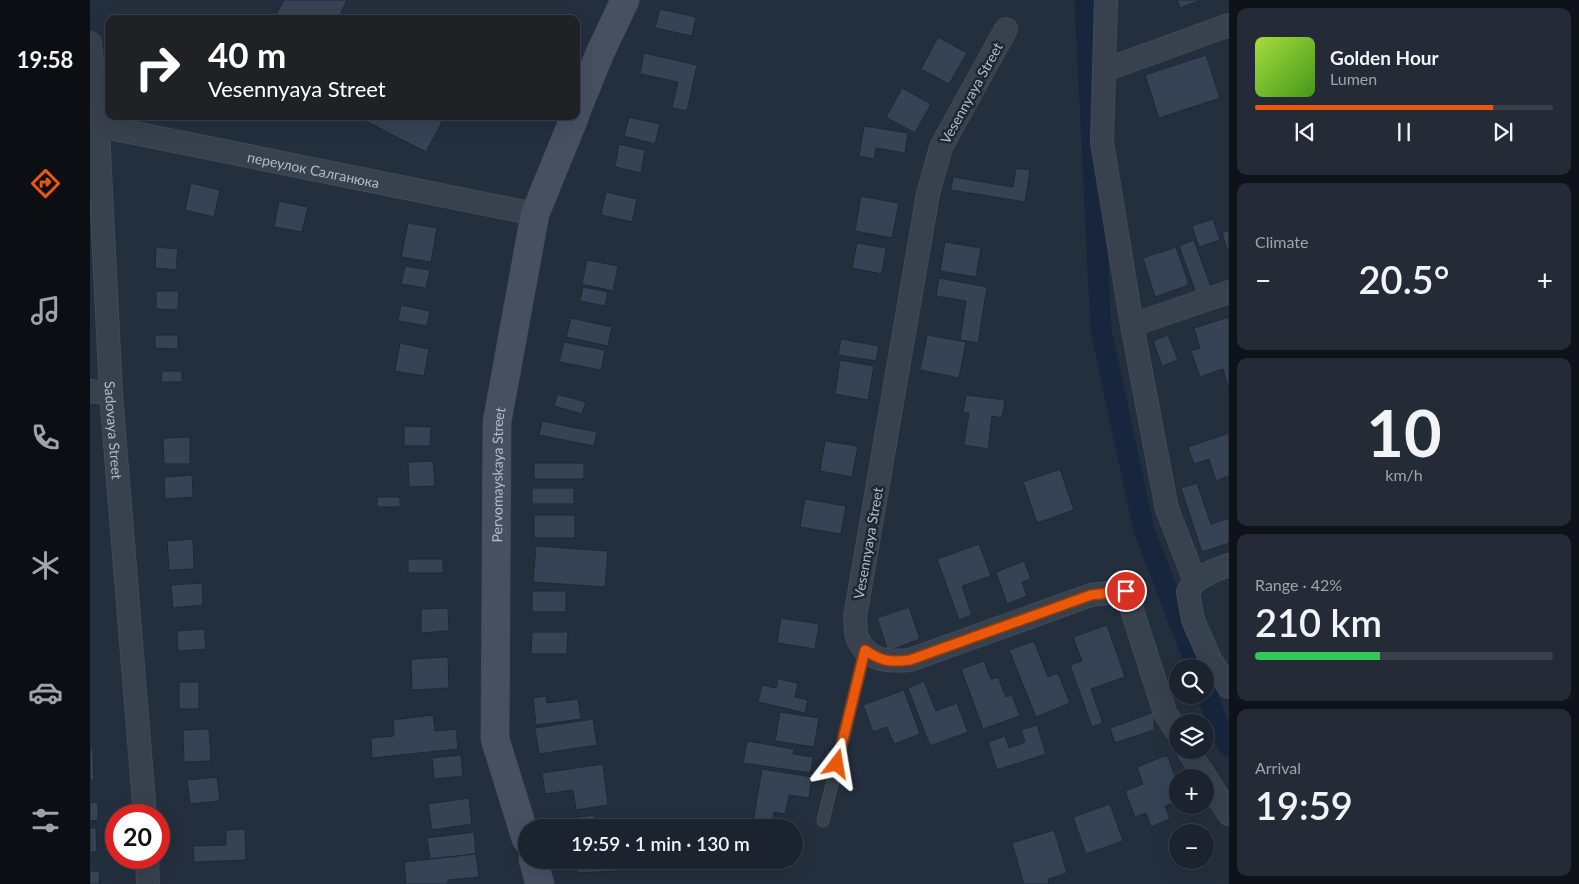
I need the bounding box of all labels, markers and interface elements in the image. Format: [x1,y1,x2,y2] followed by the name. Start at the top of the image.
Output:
[208,33,286,75] text: 40 m
[125,35,190,100] icon: right
[936,39,1006,147] street label: Vesennyaya Street
[17,46,73,73] text: 19:58
[1330,46,1439,69] text: Golden Hour
[1330,69,1377,88] text: Lumen
[208,75,386,102] text: Vesennyaya Street
[1291,118,1319,146] icon: previous
[1390,118,1418,146] icon: pause
[1489,118,1517,146] icon: next
[246,148,381,191] street label: переулок Салганюка
[28,166,63,201] icon: directions
[1255,232,1308,251] text: Climate
[1359,256,1449,302] text: 20.5°
[1255,263,1271,297] text: −
[1537,263,1553,297] text: +
[28,293,63,328] icon: music
[102,381,126,480] street label: Sadovaya Street
[1366,393,1442,471] text: 10
[488,406,508,542] street label: Pervomayskaya Street
[28,420,63,455] icon: phone
[1385,465,1423,484] text: km/h
[850,486,886,600] street label: Vesennyaya Street
[28,548,63,583] icon: climate
[1105,570,1147,612] pin
[1255,575,1342,594] text: Range · 42%
[1112,577,1140,605] icon: arrive
[1255,599,1382,645] text: 210 km
[1169,659,1214,869] map controls
[1169,659,1214,704] button: search
[28,675,63,710] icon: car
[1169,714,1214,759] button: layers
[810,737,862,789] position arrow
[1255,758,1301,777] text: Arrival
[1169,769,1214,814] button: +
[1255,782,1353,828] text: 19:59
[28,803,63,838] icon: filters
[105,804,170,869] speed limit sign: 20
[1169,824,1214,869] button: −
[571,832,750,855] text: 19:59 · 1 min · 130 m

